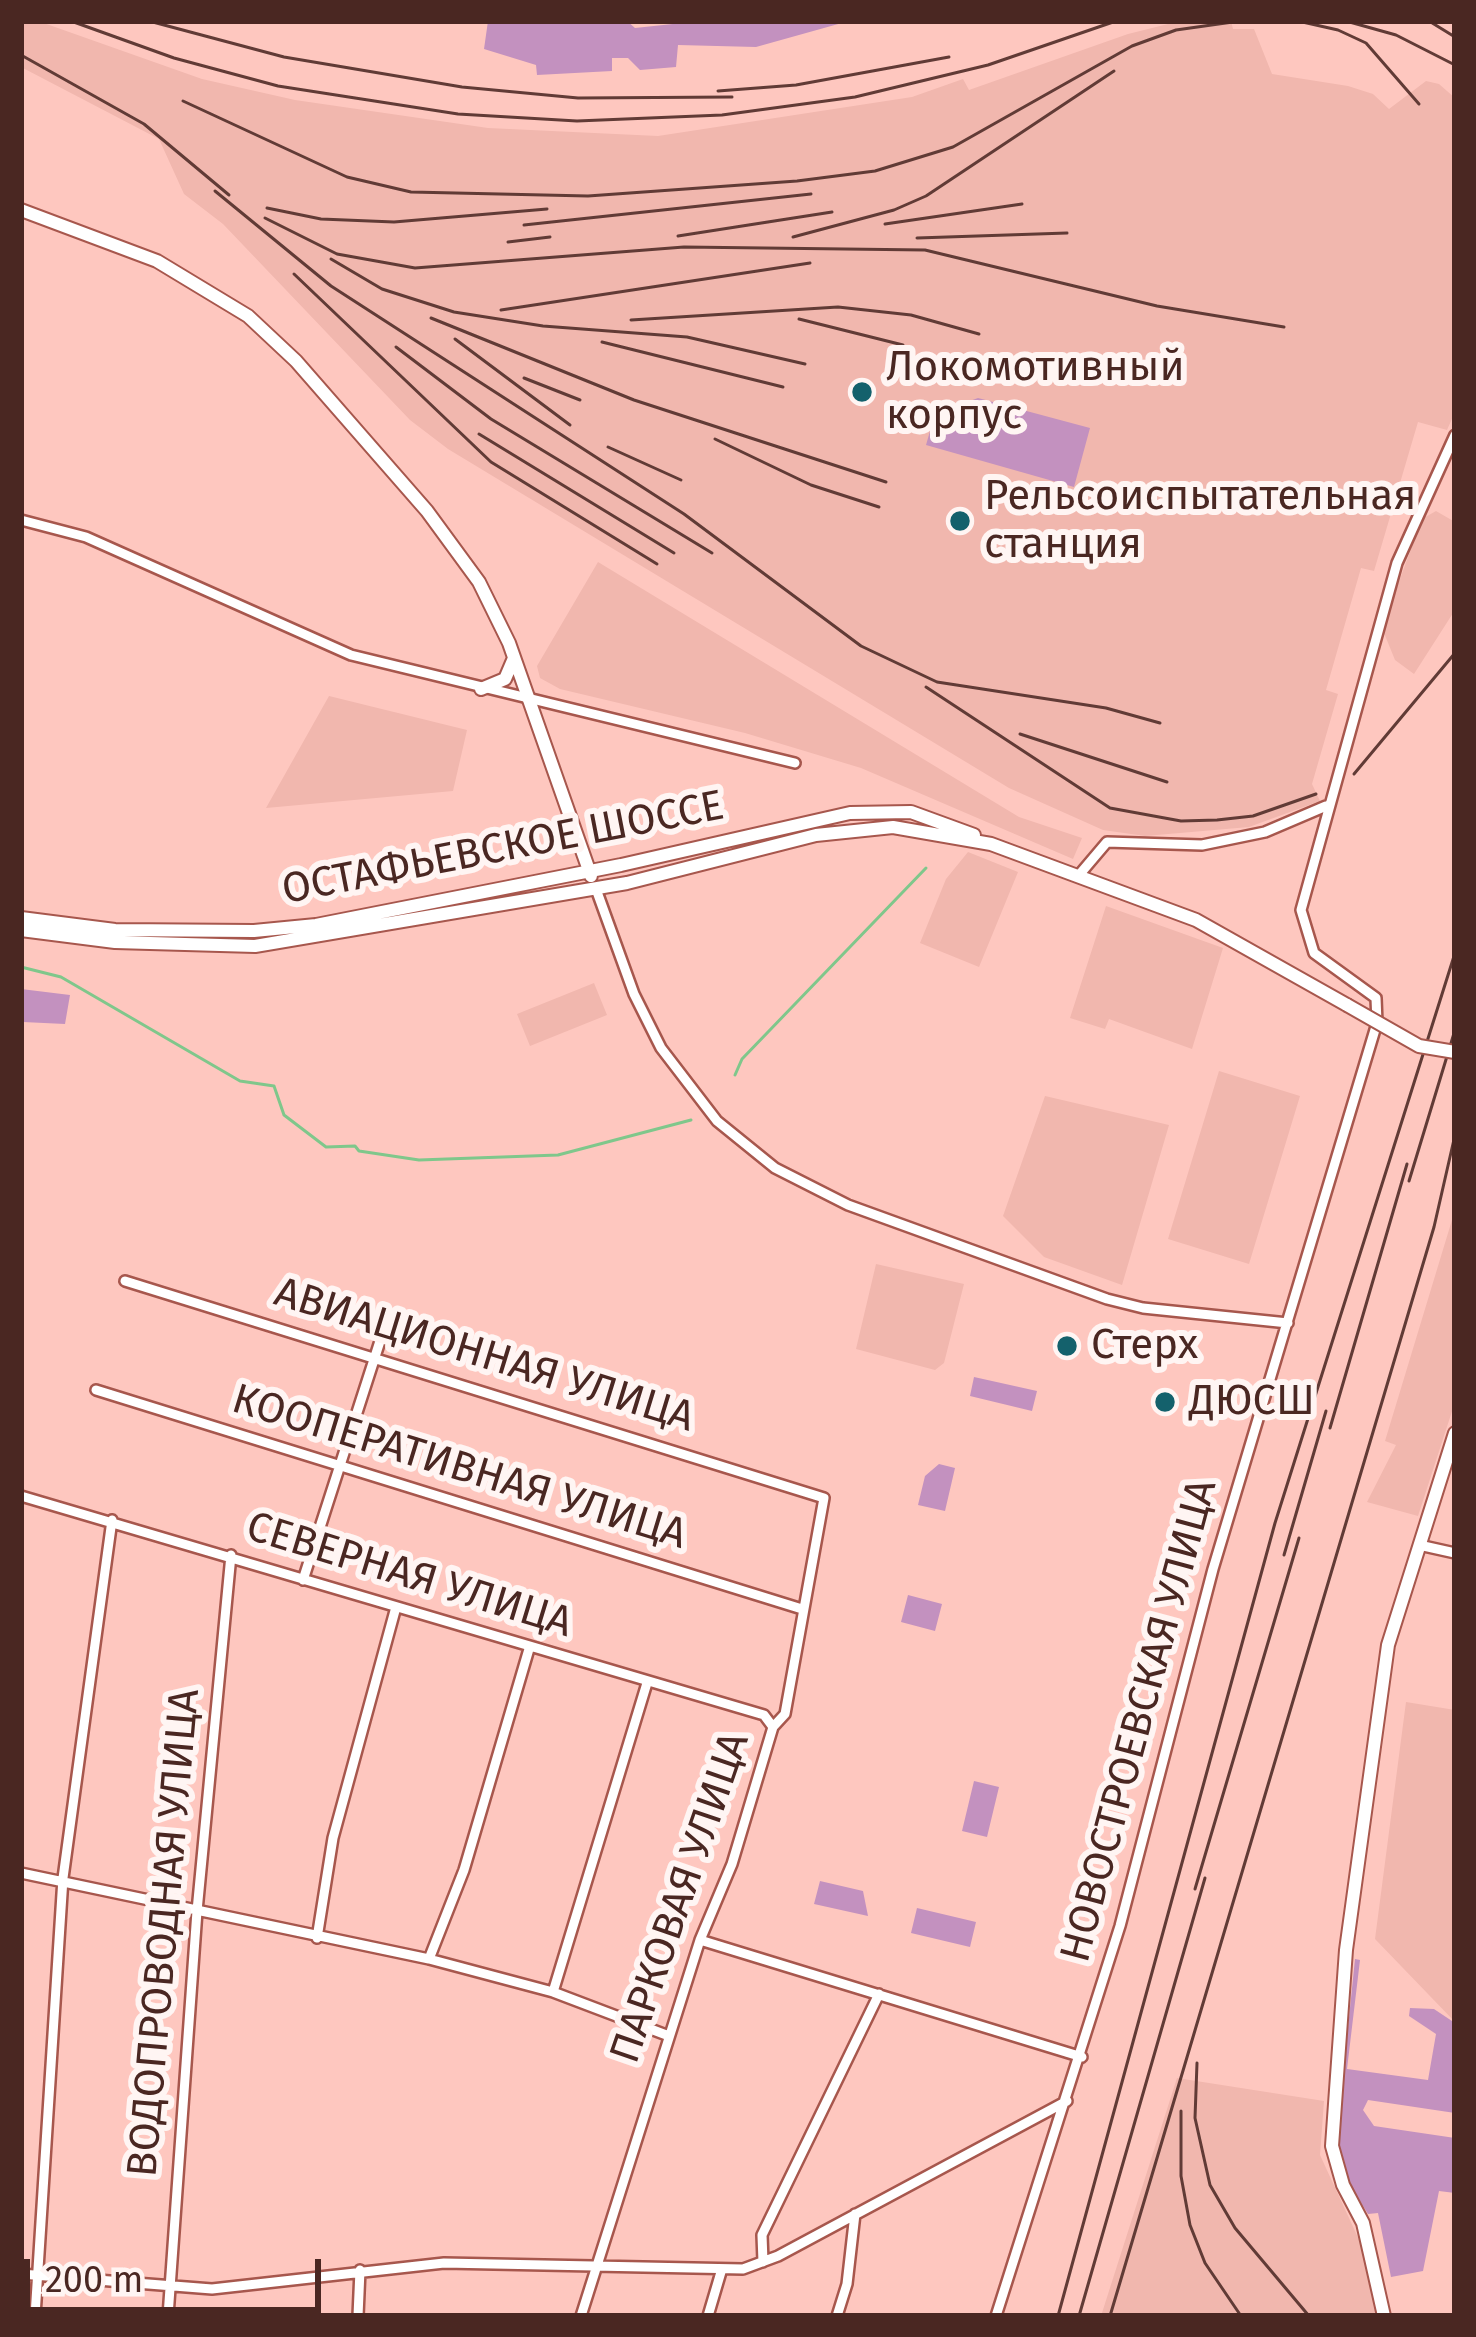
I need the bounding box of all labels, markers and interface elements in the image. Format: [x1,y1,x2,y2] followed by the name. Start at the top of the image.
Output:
[886,343,1185,442] place label: Локомотивный корпус
[849,379,875,405] marker: Локомотивный корпус
[984,472,1417,570] place label: Рельсоиспытательная станция
[947,508,973,534] marker: Рельсоиспытательная станция
[278,781,728,917] street label: ОСТАФЬЕВСКОЕ ШОССЕ
[268,1268,700,1444] street label: АВИАЦИОННАЯ УЛИЦА
[1091,1321,1198,1371] place label: Стерх
[1054,1333,1080,1359] marker: Стерх
[226,1375,692,1561] street label: КООПЕРАТИВНАЯ УЛИЦА
[1189,1377,1315,1427] place label: ДЮСШ
[1152,1389,1178,1415] marker: ДЮСШ
[1051,1474,1229,1968] street label: НОВОСТРОЕВСКАЯ УЛИЦА
[240,1503,578,1649] street label: СЕВЕРНАЯ УЛИЦА
[119,1687,211,2179] street label: ВОДОПРОВОДНАЯ УЛИЦА
[601,1726,761,2070] street label: ПАРКОВАЯ УЛИЦА
[30,2235,327,2309] scale bar
[45,2258,143,2302] text: 200 m

